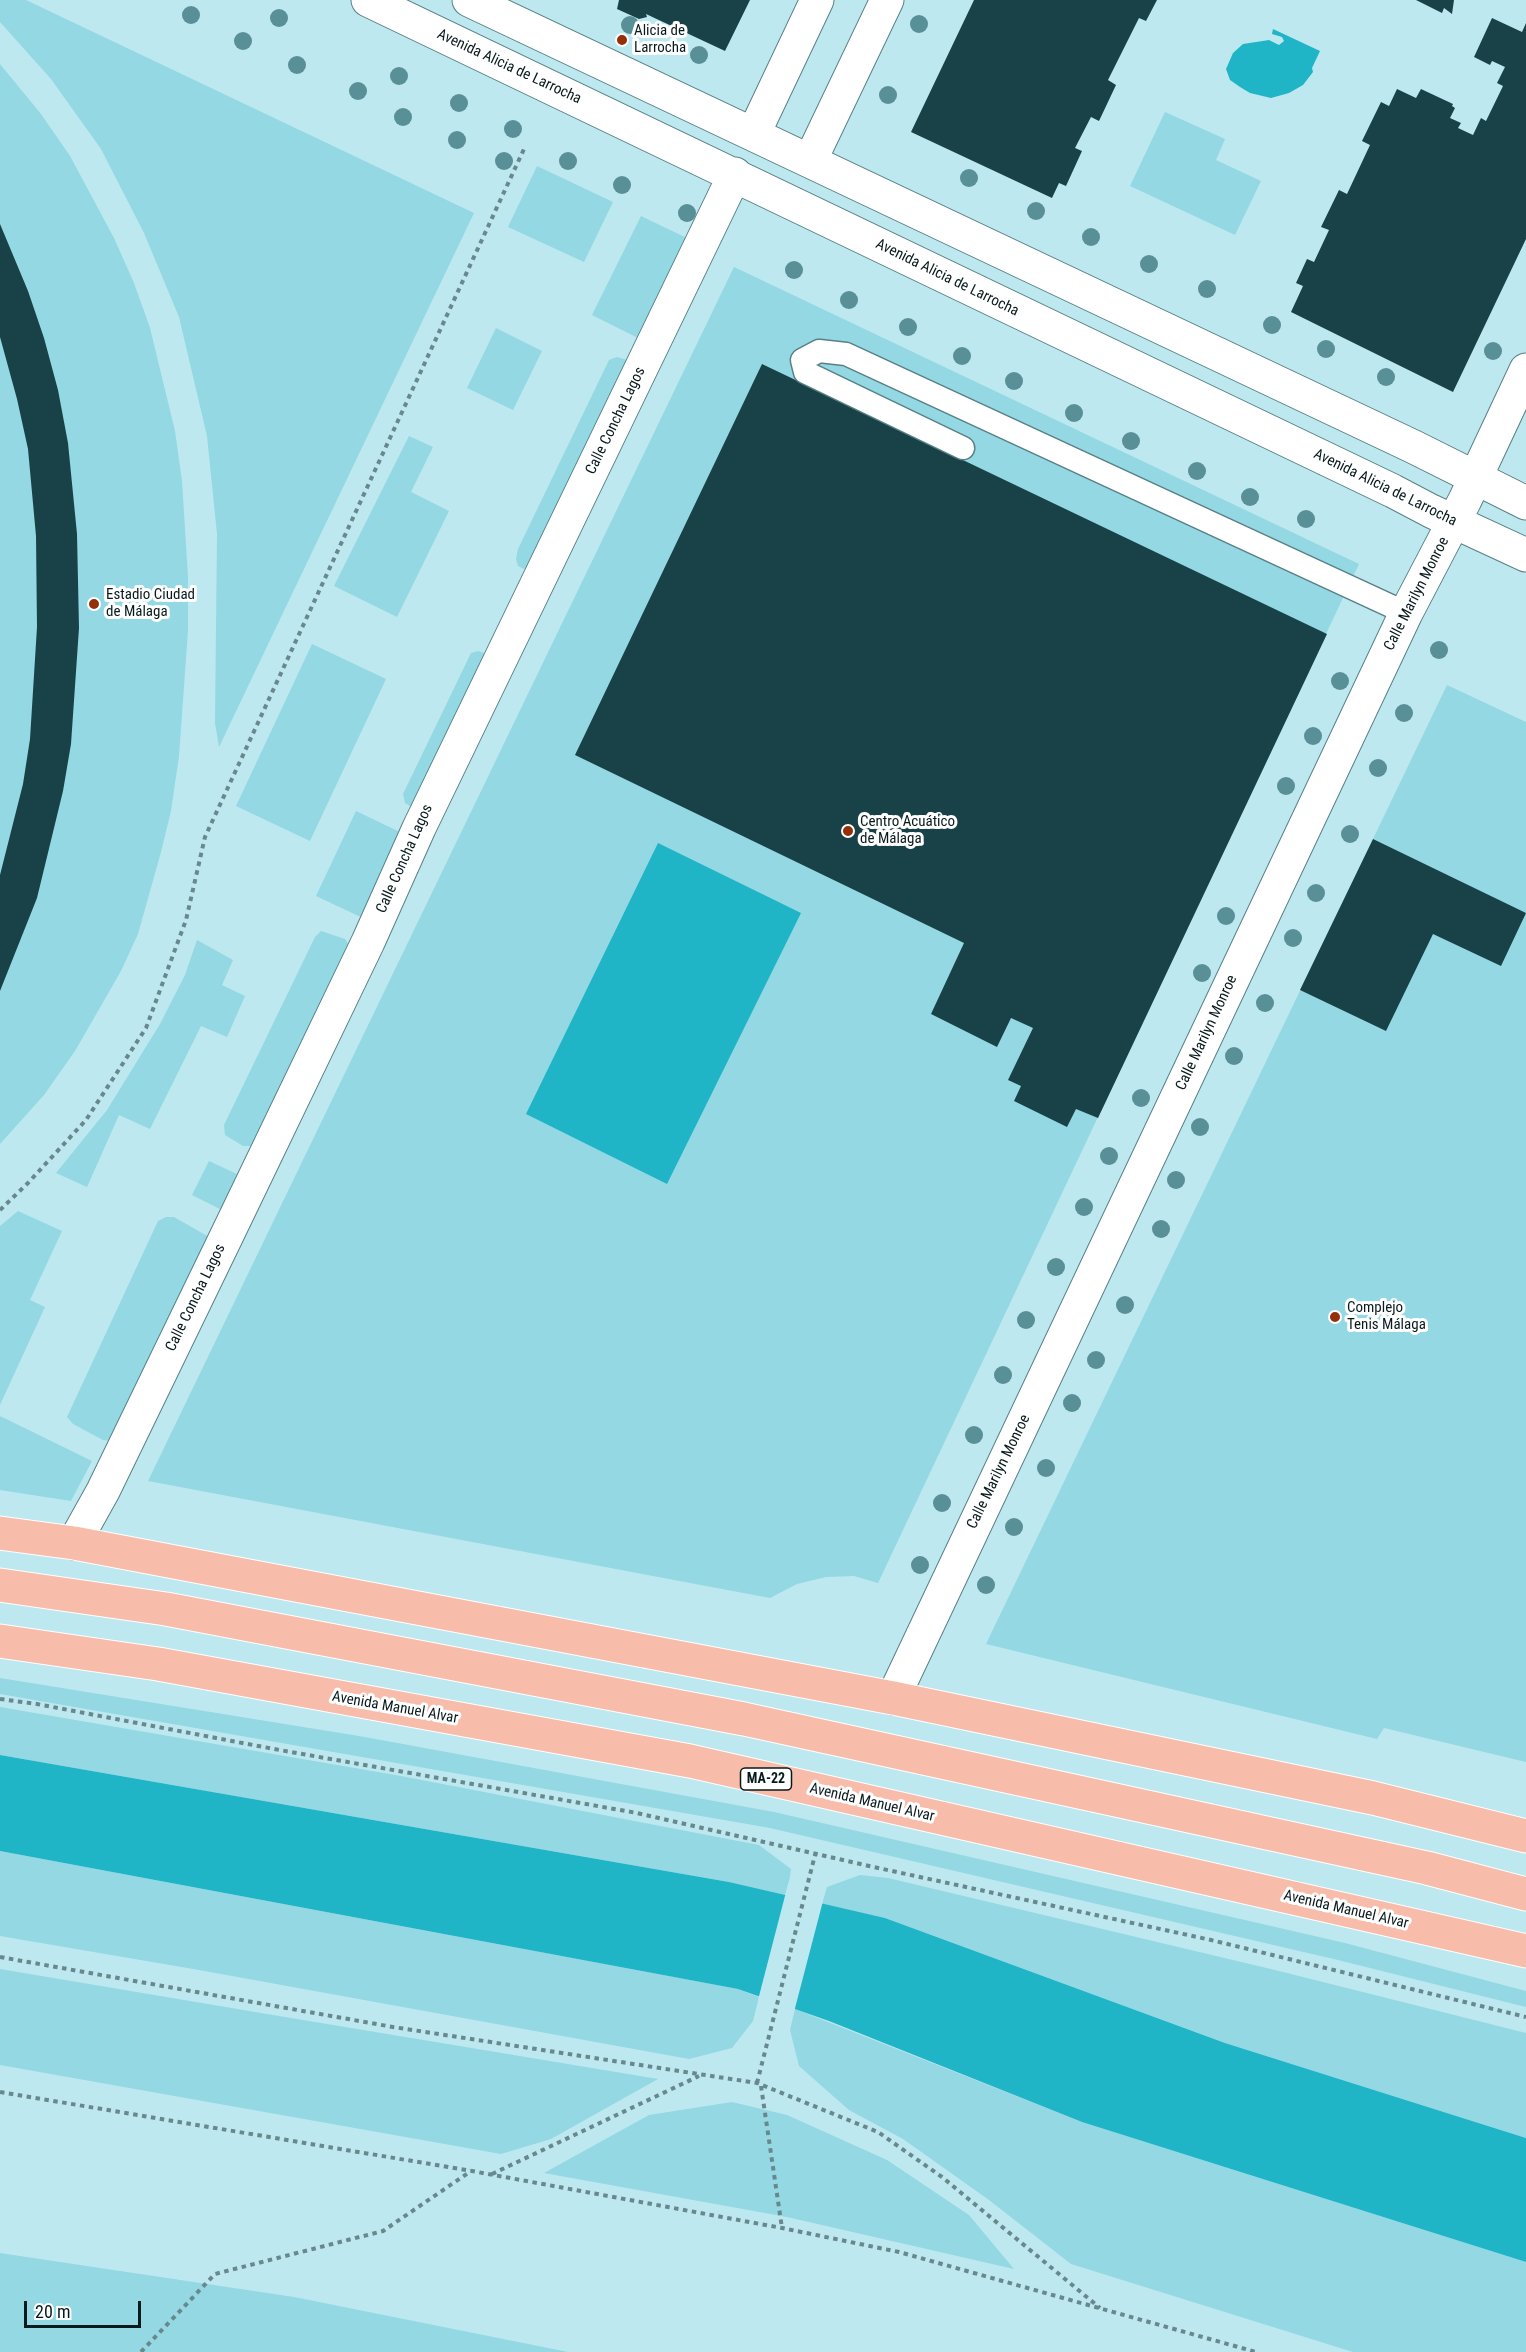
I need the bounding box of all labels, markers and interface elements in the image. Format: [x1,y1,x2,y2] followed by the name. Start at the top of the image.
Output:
[634,22,686,57] place label: Alicia de Larrocha
[434,26,584,108] street label: Avenida Alicia de Larrocha
[615,33,629,47] marker: Alicia de Larrocha
[872,235,1022,321] street label: Avenida Alicia de Larrocha
[582,364,650,478] street label: Calle Concha Lagos
[1310,445,1460,531] street label: Avenida Alicia de Larrocha
[1381,534,1453,654] street label: Calle Marilyn Monroe
[106,586,195,621] place label: Estadio Ciudad de Málaga
[87,597,101,611] marker: Estadio Ciudad de Málaga
[373,802,437,916] street label: Calle Concha Lagos
[860,813,955,848] place label: Centro Acuático de Málaga
[841,824,855,838] marker: Centro Acuático de Málaga
[1172,973,1242,1093] street label: Calle Marilyn Monroe
[162,1241,230,1355] street label: Calle Concha Lagos
[1347,1299,1426,1334] place label: Complejo Tenis Málaga
[1328,1310,1342,1324] marker: Complejo Tenis Málaga
[963,1412,1035,1532] street label: Calle Marilyn Monroe
[331,1688,459,1728] street label: Avenida Manuel Alvar
[740,1768,792,1790] road number: MA-22
[808,1780,936,1826] street label: Avenida Manuel Alvar
[1282,1887,1410,1933] street label: Avenida Manuel Alvar
[27,2289,144,2327] scale bar
[35,2301,70,2322] text: 20 m

